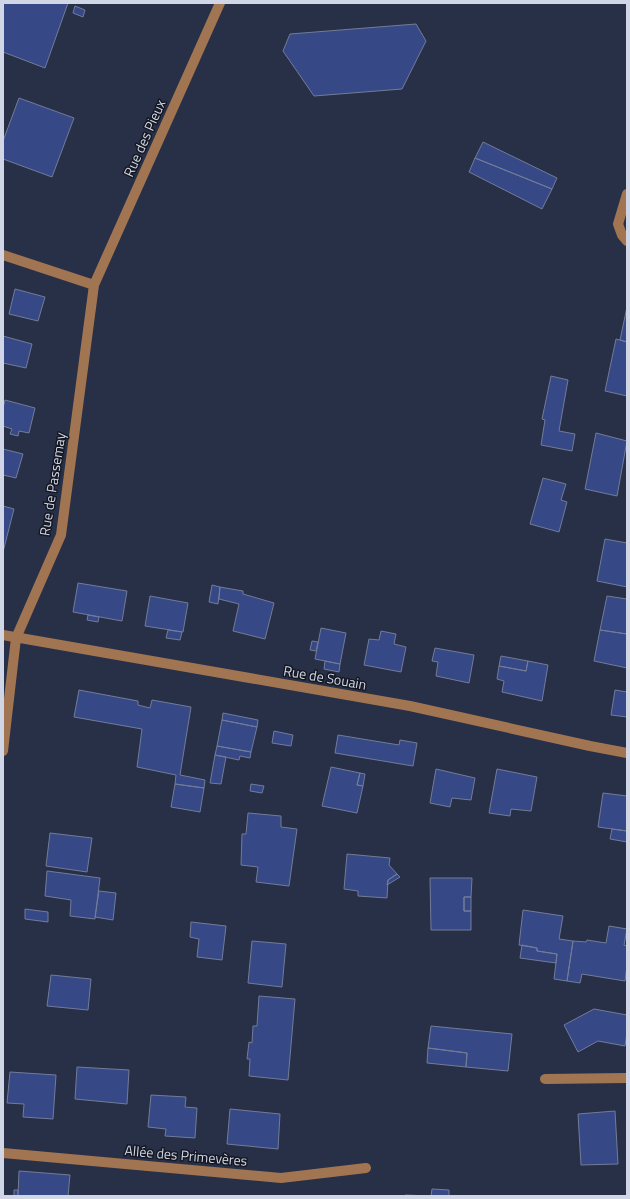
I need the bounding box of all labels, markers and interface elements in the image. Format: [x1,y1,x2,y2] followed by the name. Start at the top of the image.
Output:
[118,95,171,180] street label: Rue des Pieux
[33,431,71,537] street label: Rue de Passemay
[282,659,368,695] street label: Rue de Souain
[124,1139,248,1171] street label: Allée des Primevères

